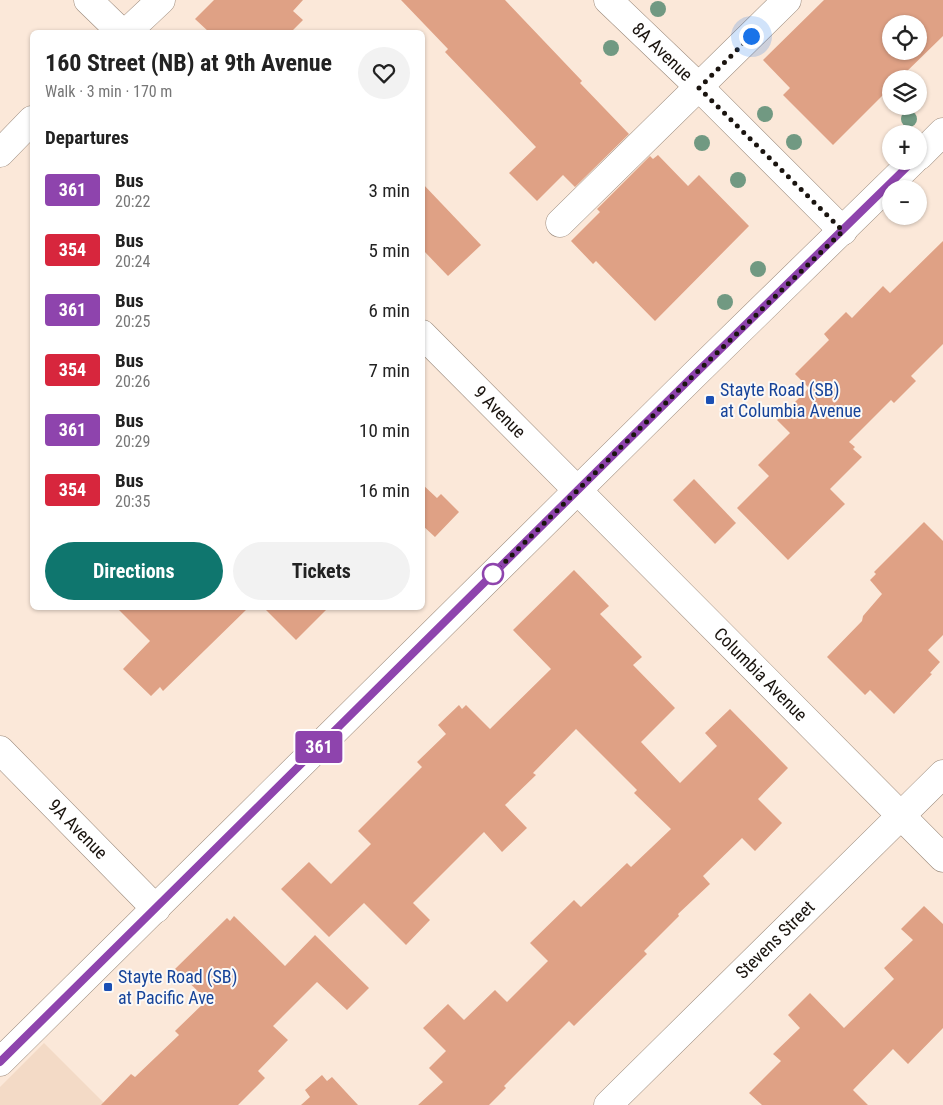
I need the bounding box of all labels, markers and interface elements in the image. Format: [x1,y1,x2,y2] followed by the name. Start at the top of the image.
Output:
[882,15,927,225] map controls
[882,15,927,60] button: locate
[628,18,697,85] street label: 8A Avenue
[739,24,764,49] your location
[358,47,410,99] button: heart
[45,49,332,77] text: 160 Street (NB) at 9th Avenue
[882,70,927,115] button: layers
[45,82,172,101] text: Walk · 3 min · 170 m
[882,125,927,170] button: +
[45,126,129,149] text: Departures
[115,169,144,192] text: Bus
[59,179,86,200] text: 361
[368,179,410,202] text: 3 min
[882,180,927,225] button: −
[115,192,150,211] text: 20:22
[115,229,144,252] text: Bus
[59,239,86,260] text: 354
[368,239,410,262] text: 5 min
[115,252,150,271] text: 20:24
[115,289,144,312] text: Bus
[59,299,86,320] text: 361
[368,299,410,322] text: 6 min
[115,312,150,331] text: 20:25
[115,349,144,372] text: Bus
[59,359,86,380] text: 354
[368,359,410,382] text: 7 min
[115,372,150,391] text: 20:26
[720,379,861,421] place label: Stayte Road (SB) at Columbia Avenue
[470,381,530,442] street label: 9 Avenue
[704,394,716,406] marker: Stayte Road (SB) at Columbia Avenue
[115,409,144,432] text: Bus
[59,419,86,440] text: 361
[359,419,410,442] text: 10 min
[115,432,150,451] text: 20:29
[115,469,144,492] text: Bus
[59,479,86,500] text: 354
[359,479,410,502] text: 16 min
[115,492,150,511] text: 20:35
[45,542,223,600] button: Directions
[233,542,410,600] button: Tickets
[482,563,504,585] unlabelled marker
[710,623,812,725] street label: Columbia Avenue
[290,731,348,763] line badge: 361
[305,736,333,757] text: 361
[44,795,112,863] street label: 9A Avenue
[731,896,819,983] street label: Stevens Street
[118,966,237,1008] place label: Stayte Road (SB) at Pacific Ave
[102,981,114,993] marker: Stayte Road (SB) at Pacific Ave

